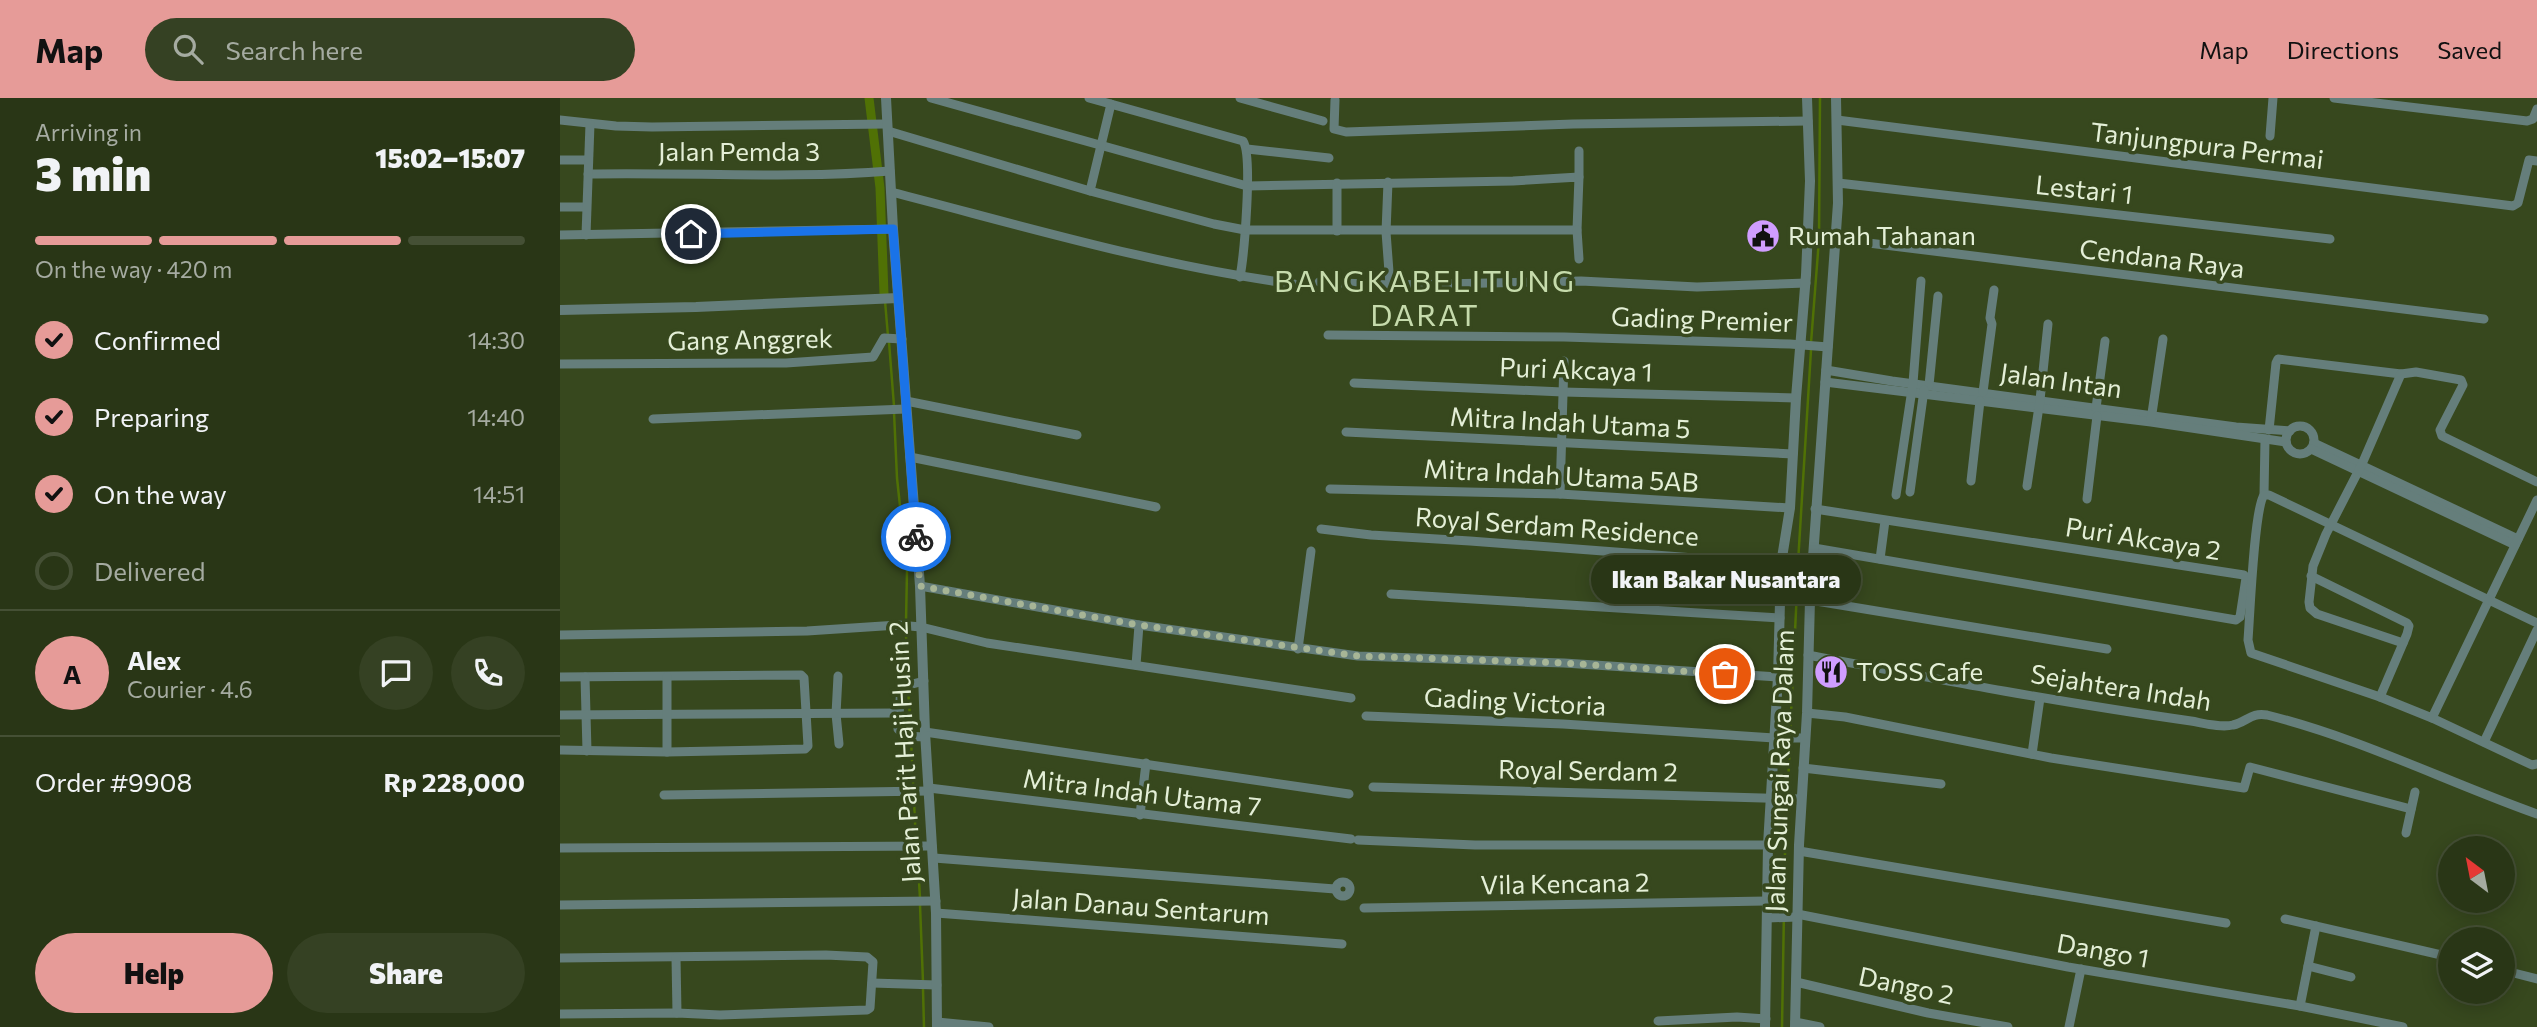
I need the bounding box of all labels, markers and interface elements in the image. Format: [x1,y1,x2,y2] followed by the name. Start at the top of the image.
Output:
[145,18,635,81] search box
[35,29,103,70] text: Map
[169,30,207,68] icon: search
[225,34,363,65] text: Search here
[2199,35,2249,64] text: Map
[2287,35,2399,64] text: Directions
[2437,35,2502,64] text: Saved
[2089,115,2326,174] street label: Tanjungpura Permai
[35,118,142,146] text: Arriving in
[658,135,820,166] street label: Jalan Pemda 3
[375,142,525,173] text: 15:02–15:07
[35,144,151,200] text: 3 min
[2034,168,2134,209] street label: Lestari 1
[661,204,721,264] pin
[672,215,710,253] icon: home
[1744,217,1782,255] public building icon: Rumah Tahanan
[1788,219,1976,250] place label: Rumah Tahanan
[2078,232,2246,283] street label: Cendana Raya
[35,255,232,283] text: On the way · 420 m
[1274,261,1576,332] district label: BANGKABELITUNG DARAT
[1611,300,1793,337] street label: Gading Premier
[35,321,73,359] icon: check
[667,322,833,355] street label: Gang Anggrek
[94,324,221,355] text: Confirmed
[468,326,525,354] text: 14:30
[1499,350,1653,387] street label: Puri Akcaya 1
[1998,356,2124,403] street label: Jalan Intan
[35,398,73,436] icon: check
[1449,400,1691,443] street label: Mitra Indah Utama 5
[94,401,209,432] text: Preparing
[467,403,525,431] text: 14:40
[1423,452,1699,497] street label: Mitra Indah Utama 5AB
[35,475,73,513] icon: check
[94,478,227,509] text: On the way
[473,480,525,508] text: 14:51
[1414,500,1700,551] street label: Royal Serdam Residence
[881,502,951,572] courier
[2063,510,2223,565] street label: Puri Akcaya 2
[897,518,935,556] icon: bike
[94,555,205,586] text: Delivered
[1590,555,1860,604] callout: Ikan Bakar Nusantara
[1612,565,1840,593] text: Ikan Bakar Nusantara
[881,620,926,884] street label: Jalan Parit Haji Husin 2
[1758,629,1799,913] street label: Jalan Sungai Raya Dalam
[359,636,433,710] button: chat
[451,636,525,710] button: phone
[127,644,181,675] text: Alex
[1695,644,1755,704] pin
[1812,653,1850,691] restaurant icon: TOSS Cafe
[1706,655,1744,693] icon: bag
[1856,655,1983,686] place label: TOSS Cafe
[2029,657,2214,716] street label: Sejahtera Indah
[63,658,81,689] text: A
[127,675,253,703] text: Courier · 4.6
[1423,680,1607,721] street label: Gading Victoria
[1498,752,1678,787] street label: Royal Serdam 2
[1021,762,1263,822] street label: Mitra Indah Utama 7
[35,766,192,797] text: Order #9908
[384,766,525,797] text: Rp 228,000
[2438,836,2515,914] north arrow
[2438,836,2515,1004] map controls
[1480,866,1650,899] street label: Vila Kencana 2
[1011,881,1271,930] street label: Jalan Danau Sentarum
[2055,926,2152,973] street label: Dango 1
[2438,927,2515,1004] button: layers
[35,933,273,1013] button: Help
[287,933,525,1013] button: Share
[1856,959,1957,1010] street label: Dango 2

